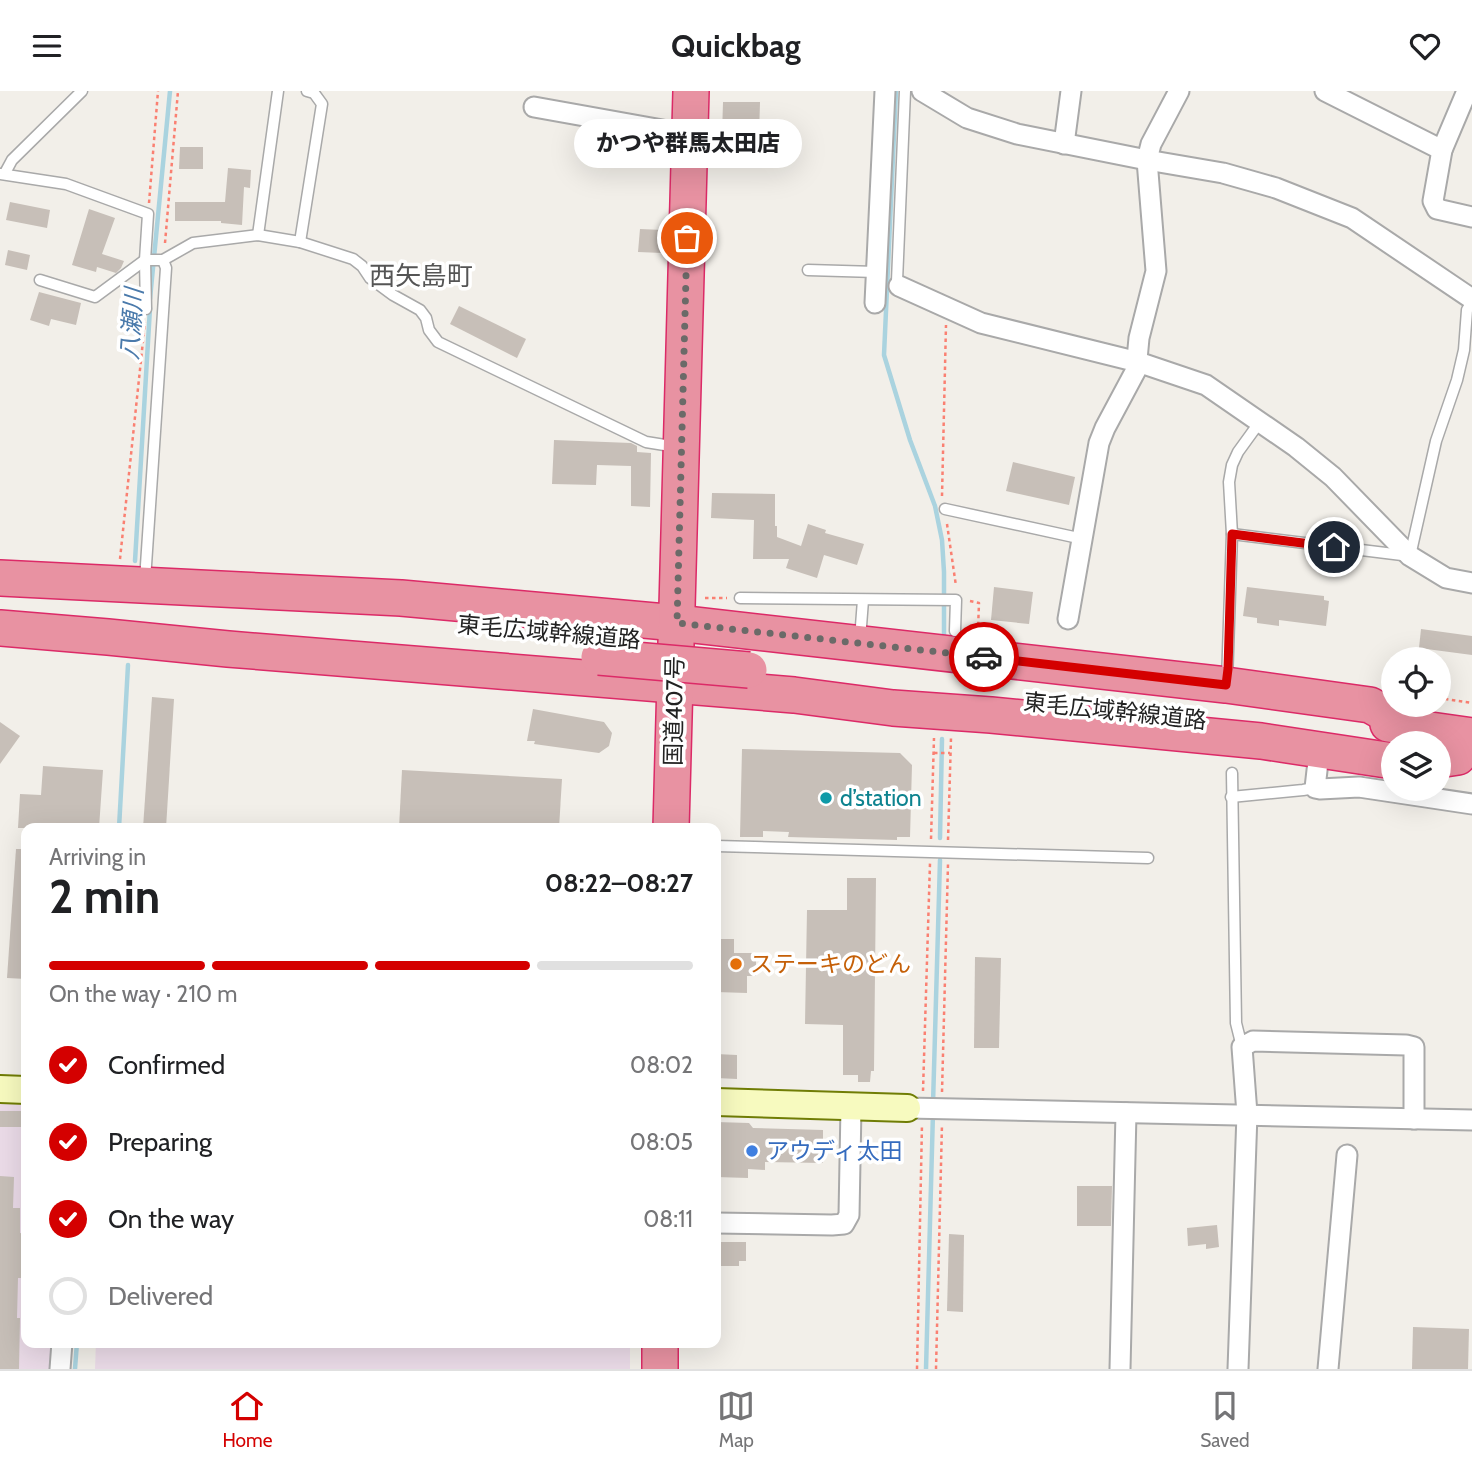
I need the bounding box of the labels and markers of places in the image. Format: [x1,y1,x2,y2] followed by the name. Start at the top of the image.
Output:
[573,119,801,168] callout: かつや群馬太田店
[657,208,717,268] pin
[1304,517,1364,577] pin
[840,784,922,812] place label: d’station
[818,790,834,806] marker: d’station
[750,950,911,978] place label: ステーキのどん
[728,956,744,972] marker: ステーキのどん
[766,1137,902,1165] place label: アウディ太田
[744,1143,760,1159] marker: アウディ太田

